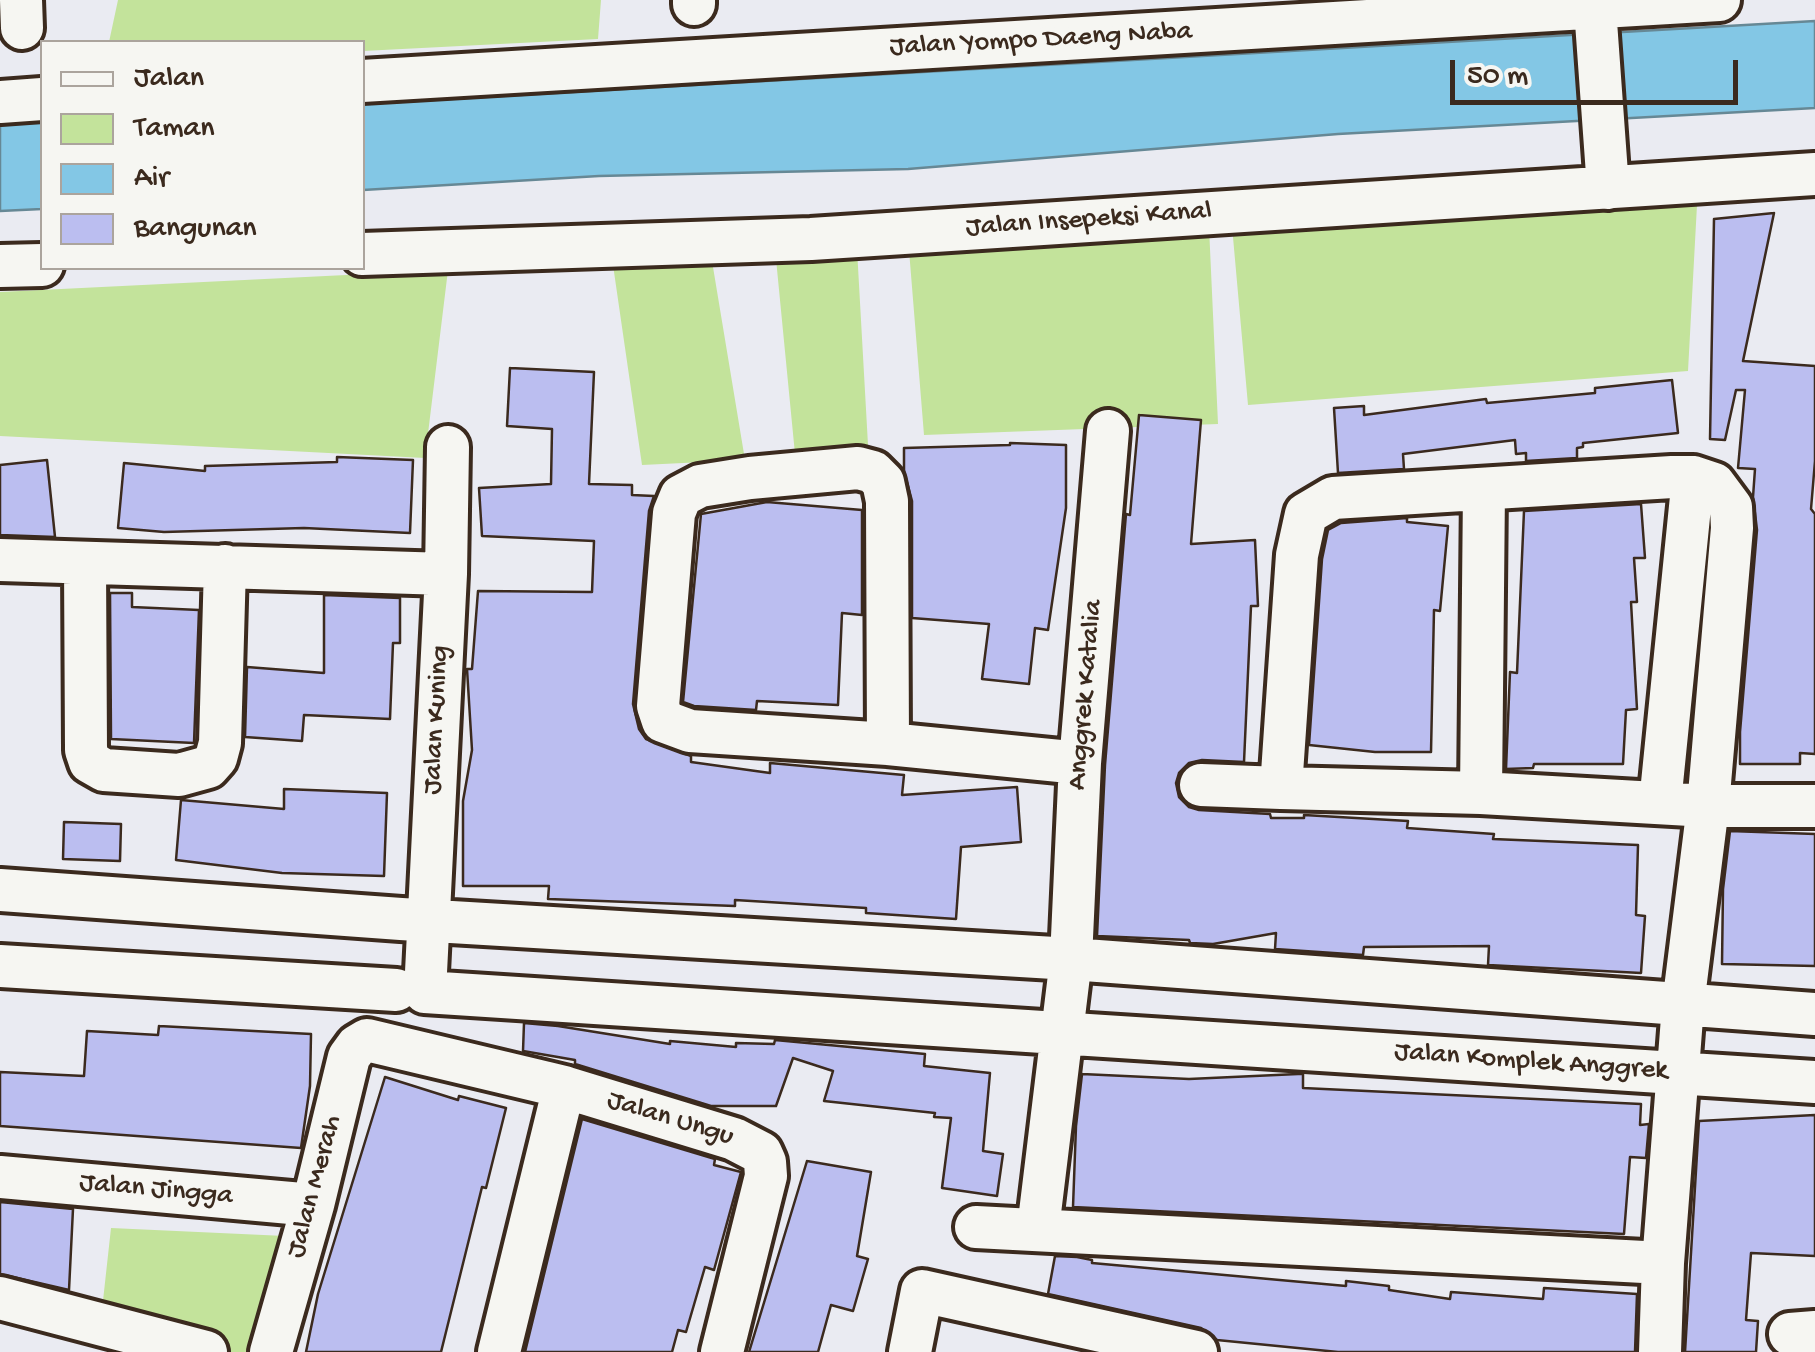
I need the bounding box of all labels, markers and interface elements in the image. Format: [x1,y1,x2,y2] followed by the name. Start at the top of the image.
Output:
[889,16,1193,66] street label: Jalan Yompo Daeng Naba
[40,40,365,270] legend
[1455,40,1742,102] scale bar
[1467,60,1528,95] text: 50 m
[134,62,204,97] text: Jalan
[134,112,214,147] text: Taman
[134,162,169,197] text: Air
[965,196,1213,246] street label: Jalan Insepeksi Kanal
[134,212,257,247] text: Bangunan
[1062,598,1112,792] street label: Anggrek Katalia
[417,645,459,795] street label: Jalan Kuning
[1393,1037,1669,1089] street label: Jalan Komplek Anggrek
[603,1085,737,1155] street label: Jalan Ungu
[281,1112,351,1262] street label: Jalan Merah
[78,1168,234,1214] street label: Jalan Jingga

